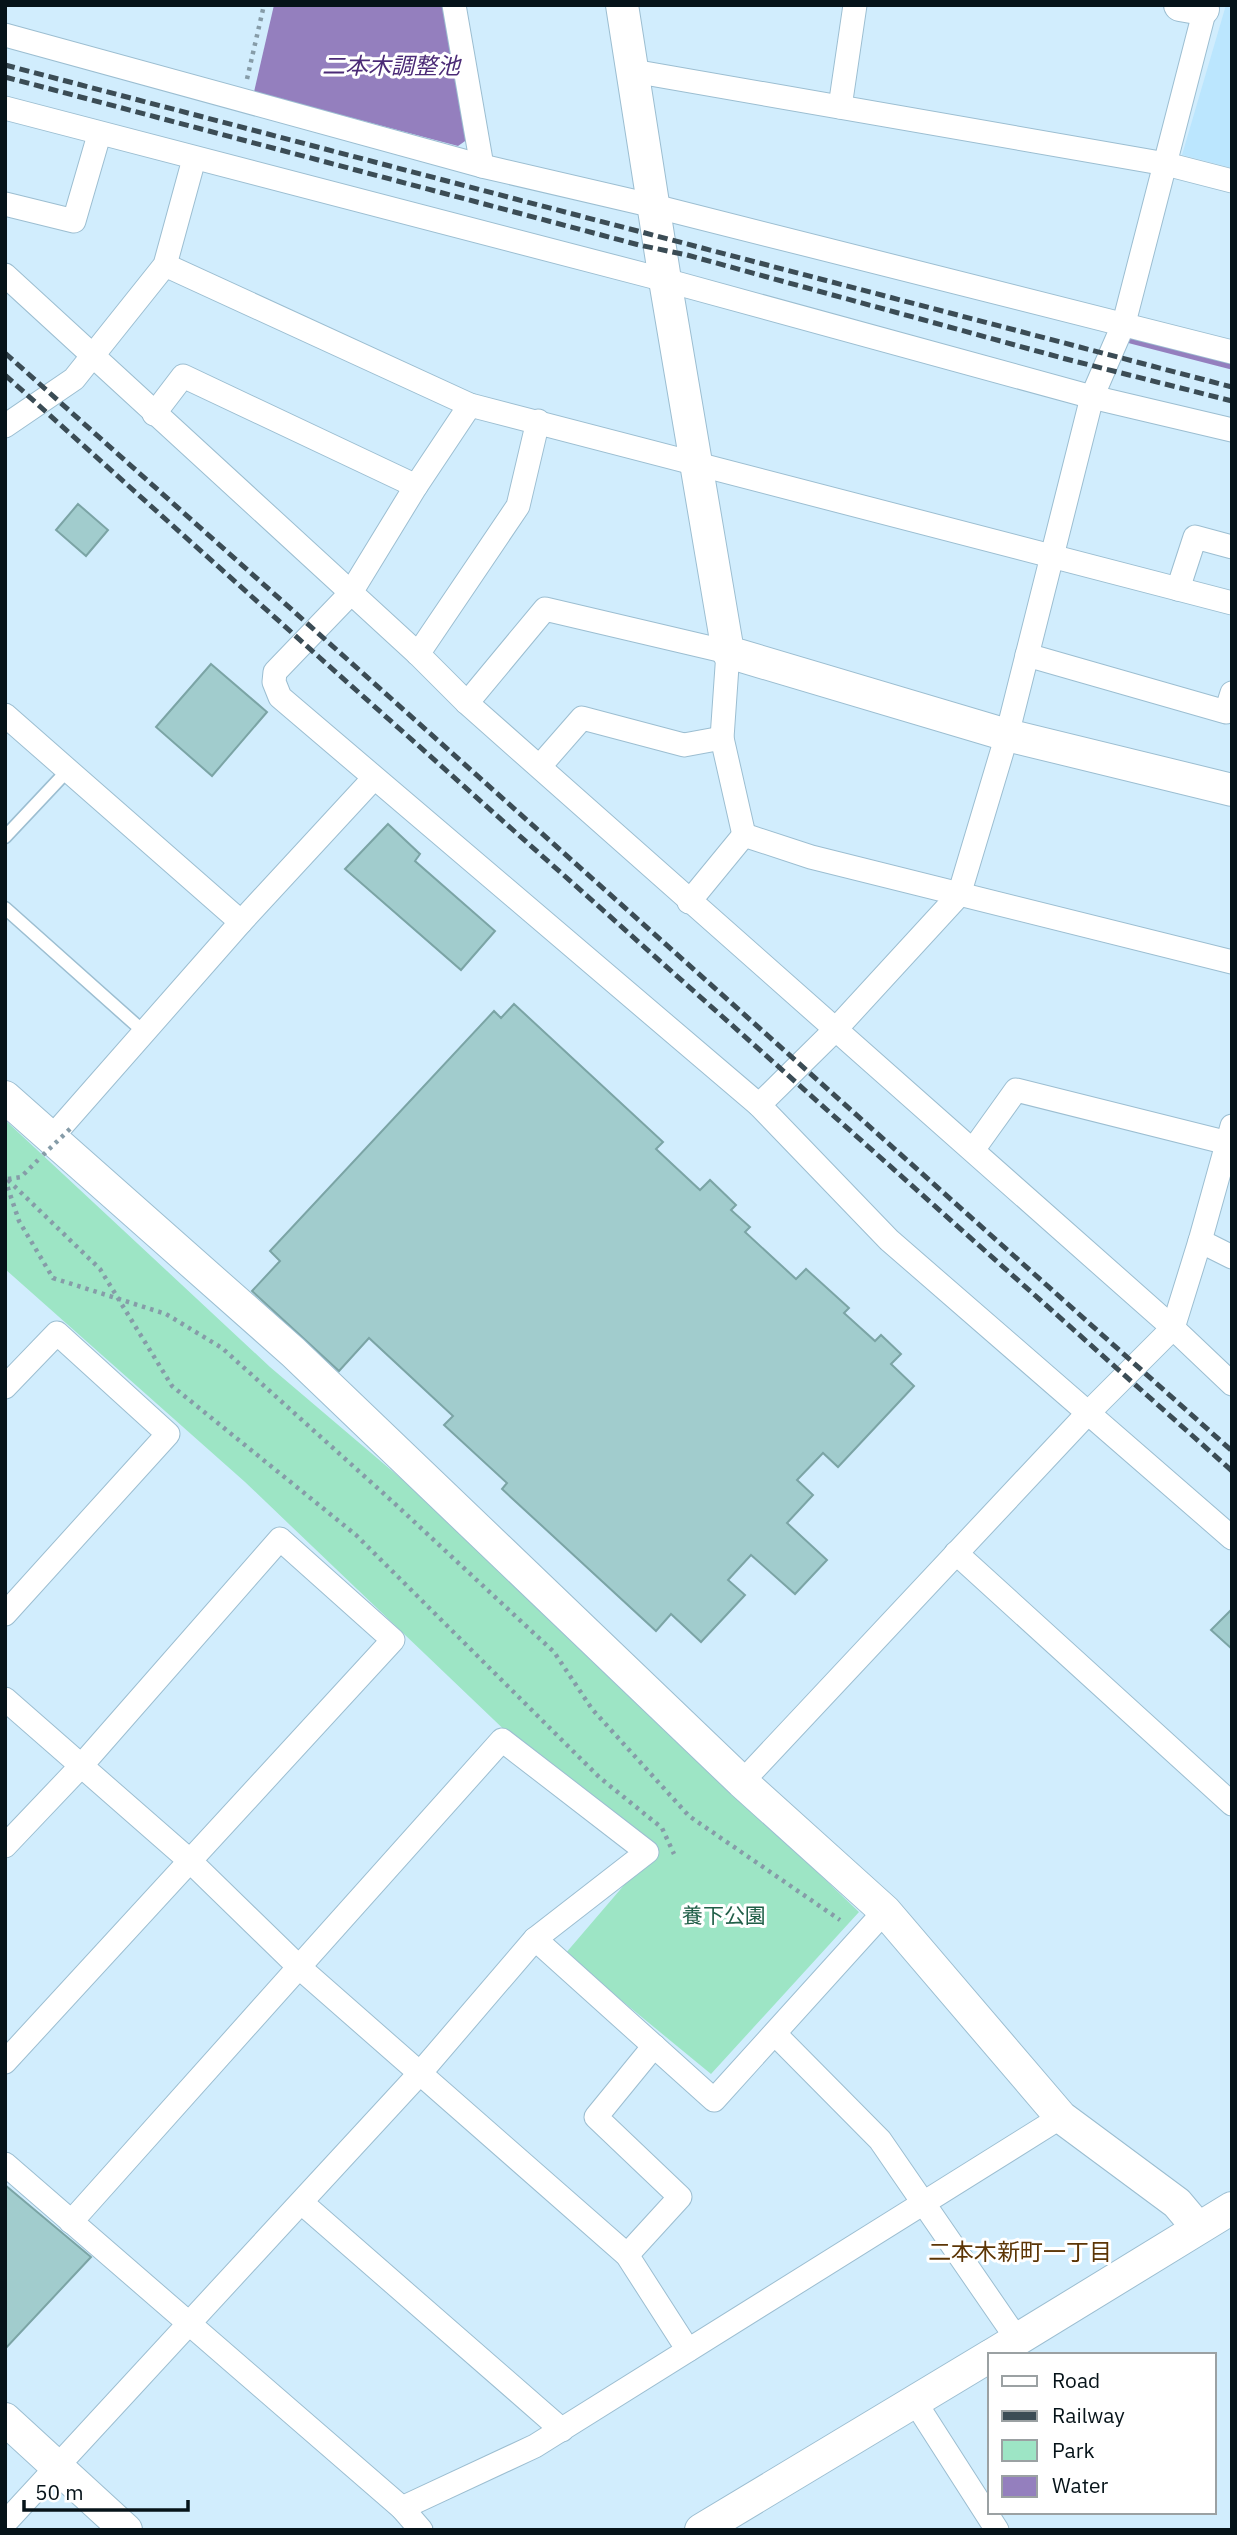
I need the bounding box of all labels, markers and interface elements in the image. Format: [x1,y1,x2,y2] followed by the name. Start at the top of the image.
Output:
[322,50,462,80] water label: 二本木調整池
[682,1901,766,1929] park label: 養下公園
[928,2236,1112,2266] district label: 二本木新町一丁目
[988,2353,1216,2514] legend
[1052,2366,1100,2394] text: Road
[1052,2401,1125,2429] text: Railway
[1052,2436,1095,2464] text: Park
[24,2468,189,2512] scale bar
[1052,2471,1109,2499] text: Water
[35,2478,84,2506] text: 50 m

